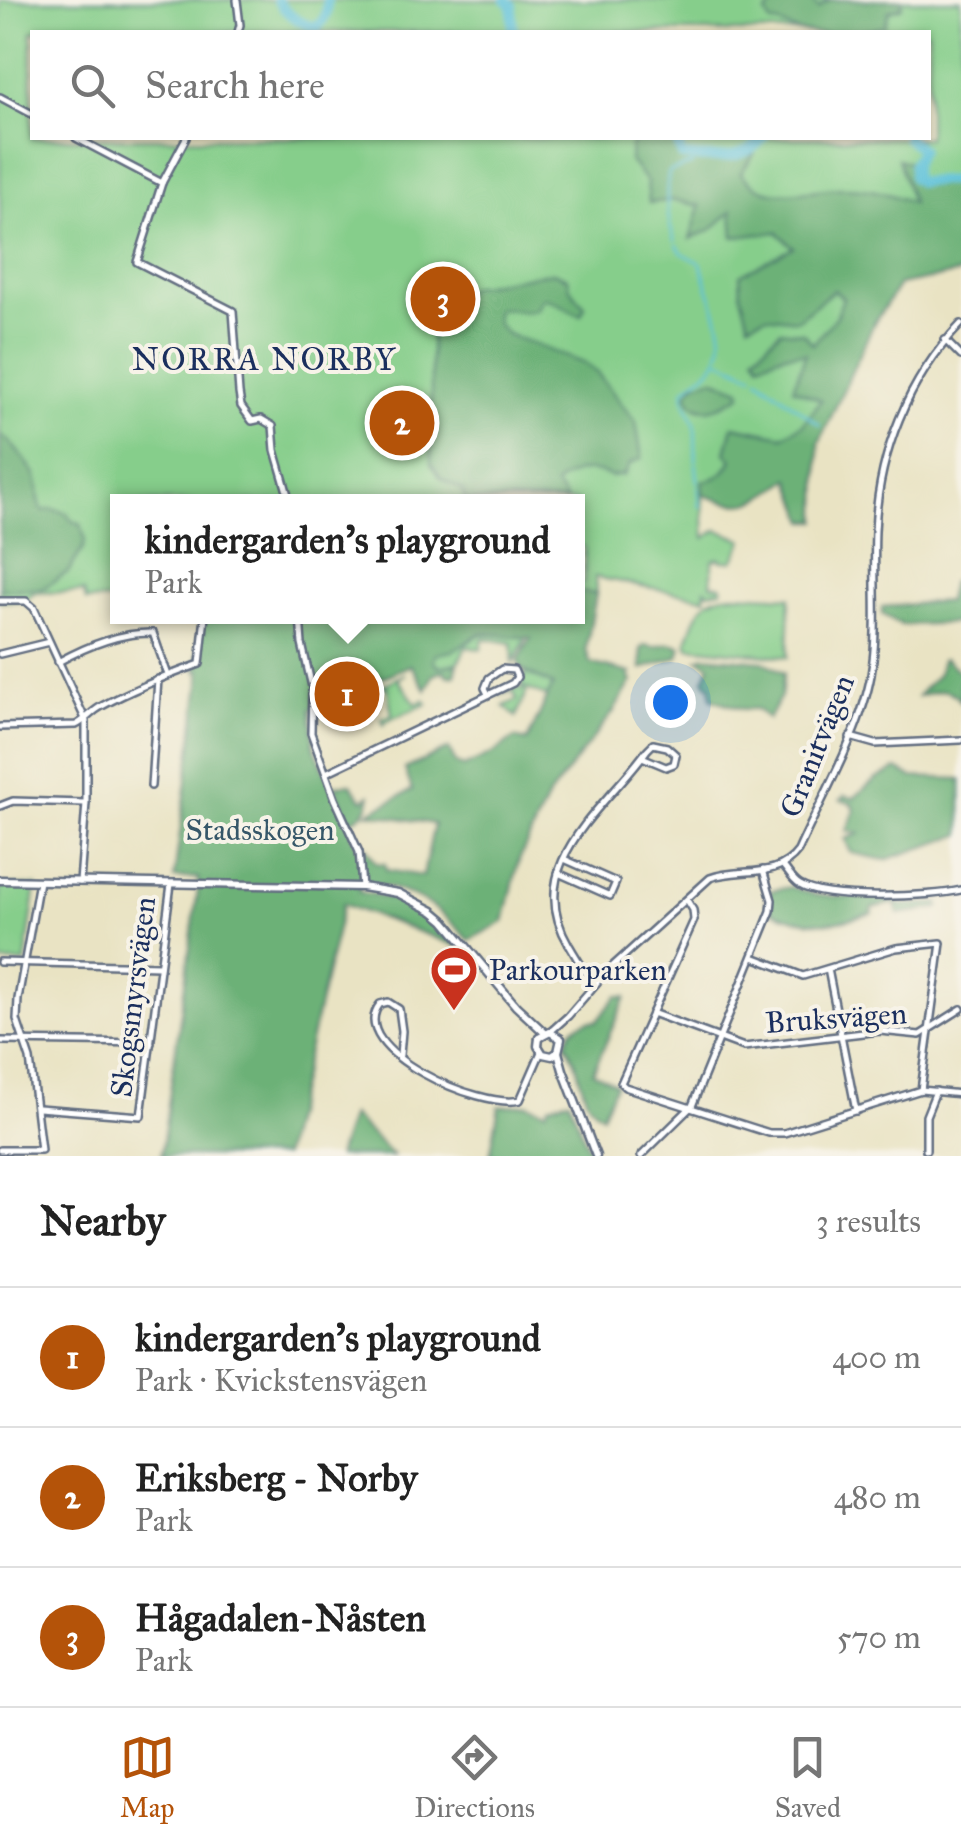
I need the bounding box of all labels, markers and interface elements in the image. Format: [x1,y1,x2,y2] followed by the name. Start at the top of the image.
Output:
[30,30,931,140] search box
[65,58,120,113] icon: search
[145,62,325,108] text: Search here
[410,262,476,336] pin: 3
[132,340,398,379] district label: NORRA NORBY
[370,386,434,460] pin: 2
[110,494,585,624] popup
[145,517,550,563] text: kindergarden's playground
[145,563,202,602] text: Park
[314,656,380,732] pin: 1
[772,669,862,823] street label: Granitvägen
[645,677,696,728] your location
[185,812,335,848] park label: Stadsskogen
[103,895,163,1099] street label: Skogsmyrsvägen
[428,944,480,1012] sports icon: Parkourparken
[489,952,667,988] place label: Parkourparken
[764,995,908,1041] street label: Bruksvägen
[40,1195,165,1247] text: Nearby
[816,1202,921,1241] text: 3 results
[135,1315,541,1361] text: kindergarden's playground
[66,1338,79,1377] text: 1
[832,1338,921,1377] text: 400 m
[135,1361,427,1400] text: Park · Kvickstensvägen
[135,1455,418,1501] text: Eriksberg - Norby
[65,1478,80,1517] text: 2
[834,1478,921,1517] text: 480 m
[135,1501,193,1540] text: Park
[135,1595,426,1641] text: Hågadalen-Nåsten
[66,1618,79,1657] text: 3
[837,1618,921,1657] text: 570 m
[135,1641,193,1680] text: Park
[120,1730,175,1825] tab: Map
[414,1730,535,1825] tab: Directions
[775,1730,841,1825] tab: Saved

